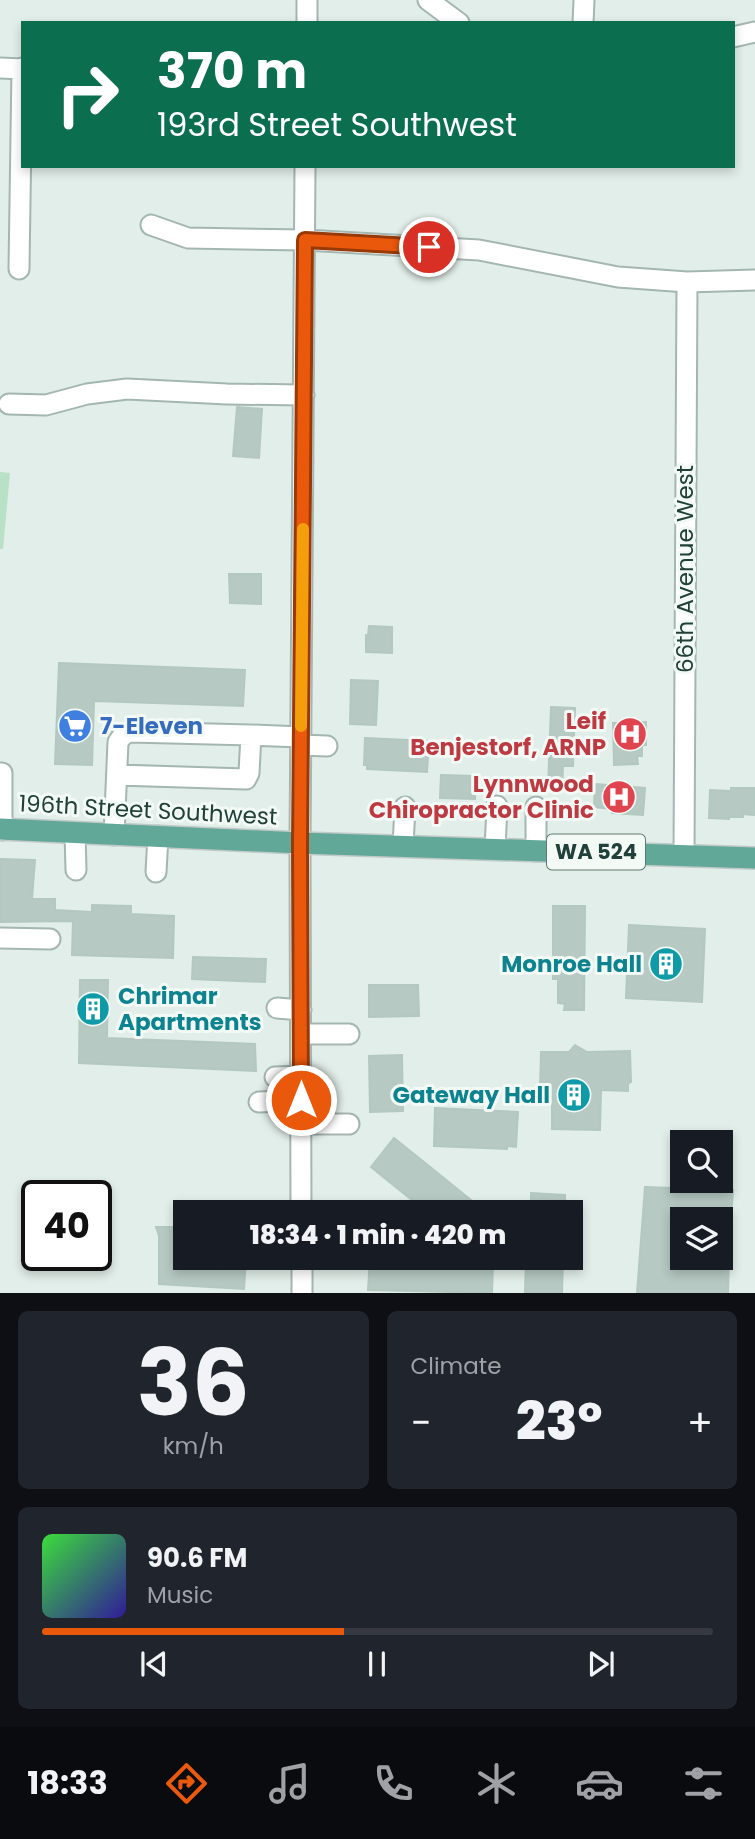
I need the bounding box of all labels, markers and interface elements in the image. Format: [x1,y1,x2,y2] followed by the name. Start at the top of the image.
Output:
[157,37,307,105] text: 370 m
[42,49,133,140] icon: right
[157,102,517,147] text: 193rd Street Southwest
[399,217,459,277] pin
[410,228,448,266] icon: arrive
[669,465,701,673] street label: 66th Avenue West
[410,705,606,763] place label: Leif Benjestorf, ARNP
[56,707,94,745] supermarket icon: 7-Eleven
[100,710,203,742] place label: 7-Eleven
[611,715,649,753] hospital icon: Leif Benjestorf, ARNP
[369,768,594,826] place label: Lynnwood Chiropractor Clinic
[600,778,638,816] hospital icon: Lynnwood Chiropractor Clinic
[18,787,278,833] street label: 196th Street Southwest
[547,834,645,870] road number: WA 524
[647,945,685,983] building icon: Monroe Hall
[501,948,642,980] place label: Monroe Hall
[118,980,262,1038] place label: Chrimar Apartments
[74,990,112,1028] building icon: Chrimar Apartments
[264,1063,338,1137] position arrow
[555,1076,593,1114] building icon: Gateway Hall
[392,1079,550,1111] place label: Gateway Hall
[670,1130,733,1270] map controls
[670,1130,733,1193] button: search
[21,1180,112,1271] speed limit sign: 40
[670,1207,733,1270] button: layers
[250,1217,506,1253] text: 18:34 · 1 min · 420 m
[137,1319,250,1447] text: 36
[411,1350,501,1382] text: Climate
[516,1385,602,1458] text: 23°
[411,1396,431,1449] text: −
[687,1396,713,1449] text: +
[163,1430,224,1462] text: km/h
[147,1540,247,1576] text: 90.6 FM
[147,1579,213,1611] text: Music
[135,1645,173,1683] icon: previous
[358,1645,396,1683] icon: pause
[582,1645,620,1683] icon: next
[162,1759,211,1808] icon: directions
[265,1759,314,1808] icon: music
[369,1759,418,1808] icon: phone
[472,1759,521,1808] icon: climate
[575,1759,624,1808] icon: car
[679,1759,728,1808] icon: filters
[27,1760,108,1805] text: 18:33

